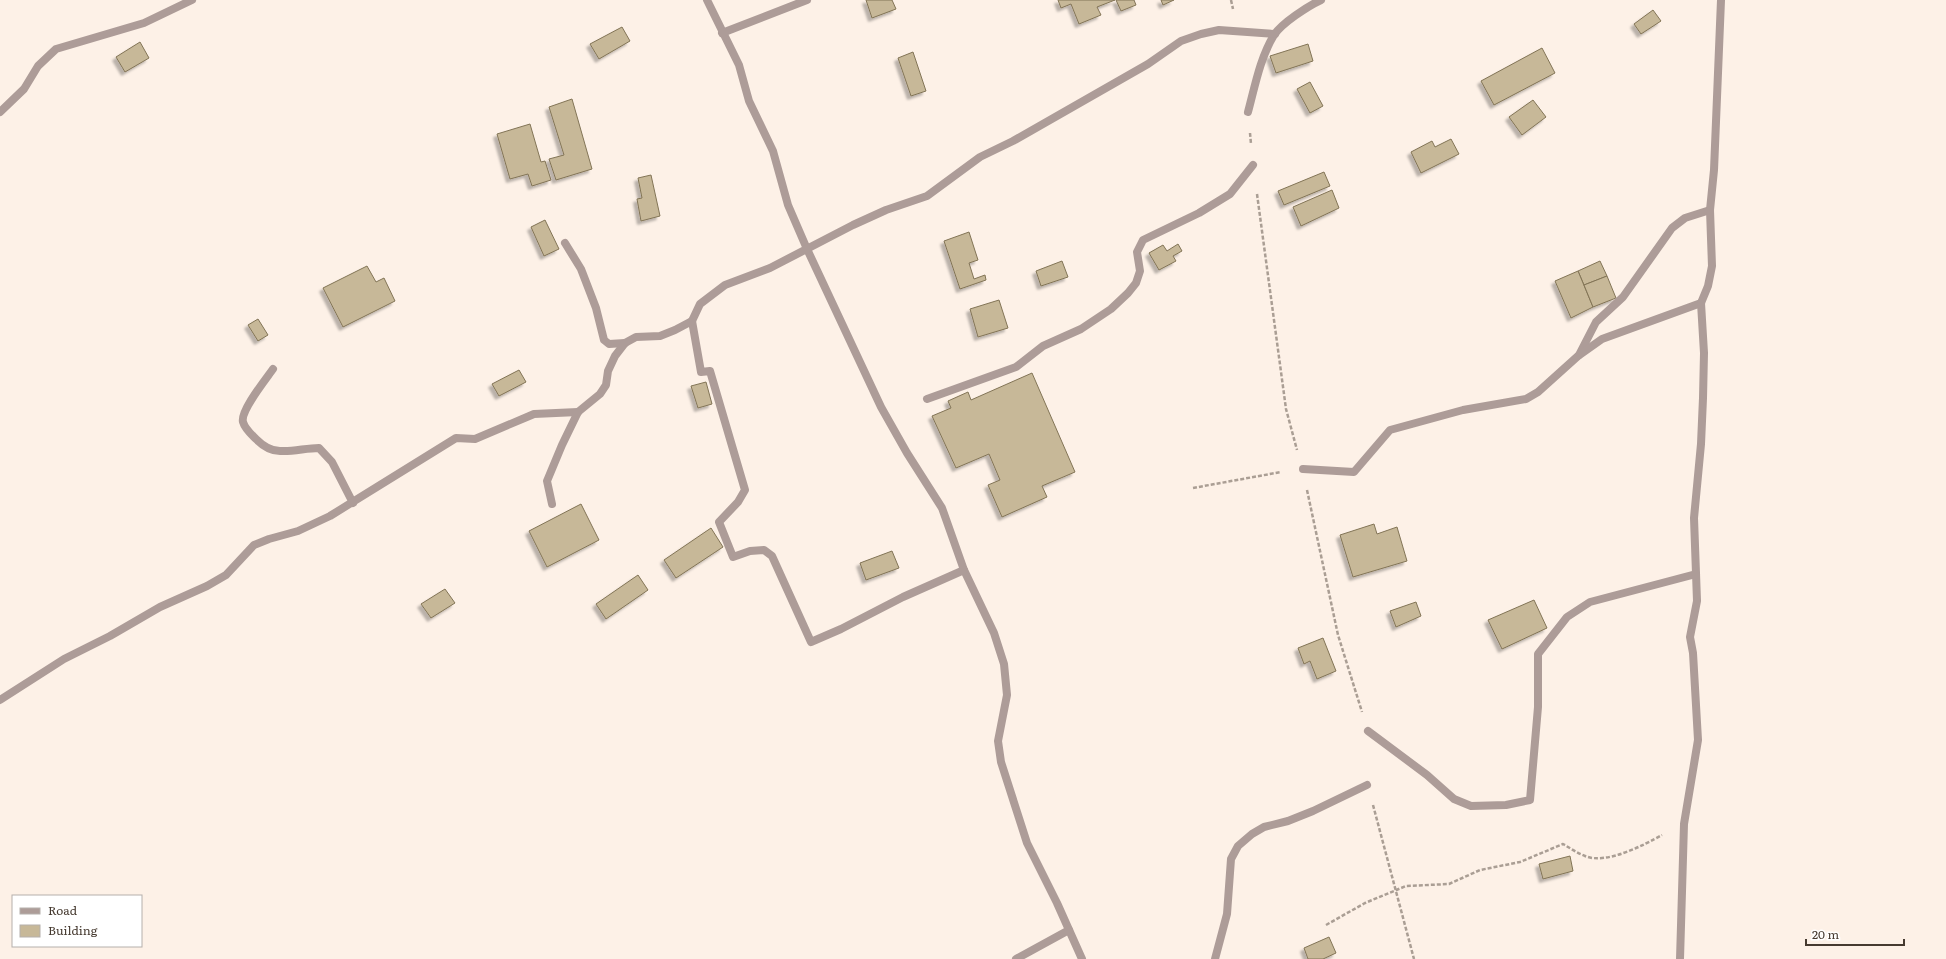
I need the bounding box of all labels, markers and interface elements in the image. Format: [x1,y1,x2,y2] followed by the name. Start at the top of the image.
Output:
[12,895,142,947] legend
[48,901,78,919] text: Road
[48,921,98,939] text: Building
[1806,921,1904,947] scale bar
[1812,925,1839,943] text: 20 m

